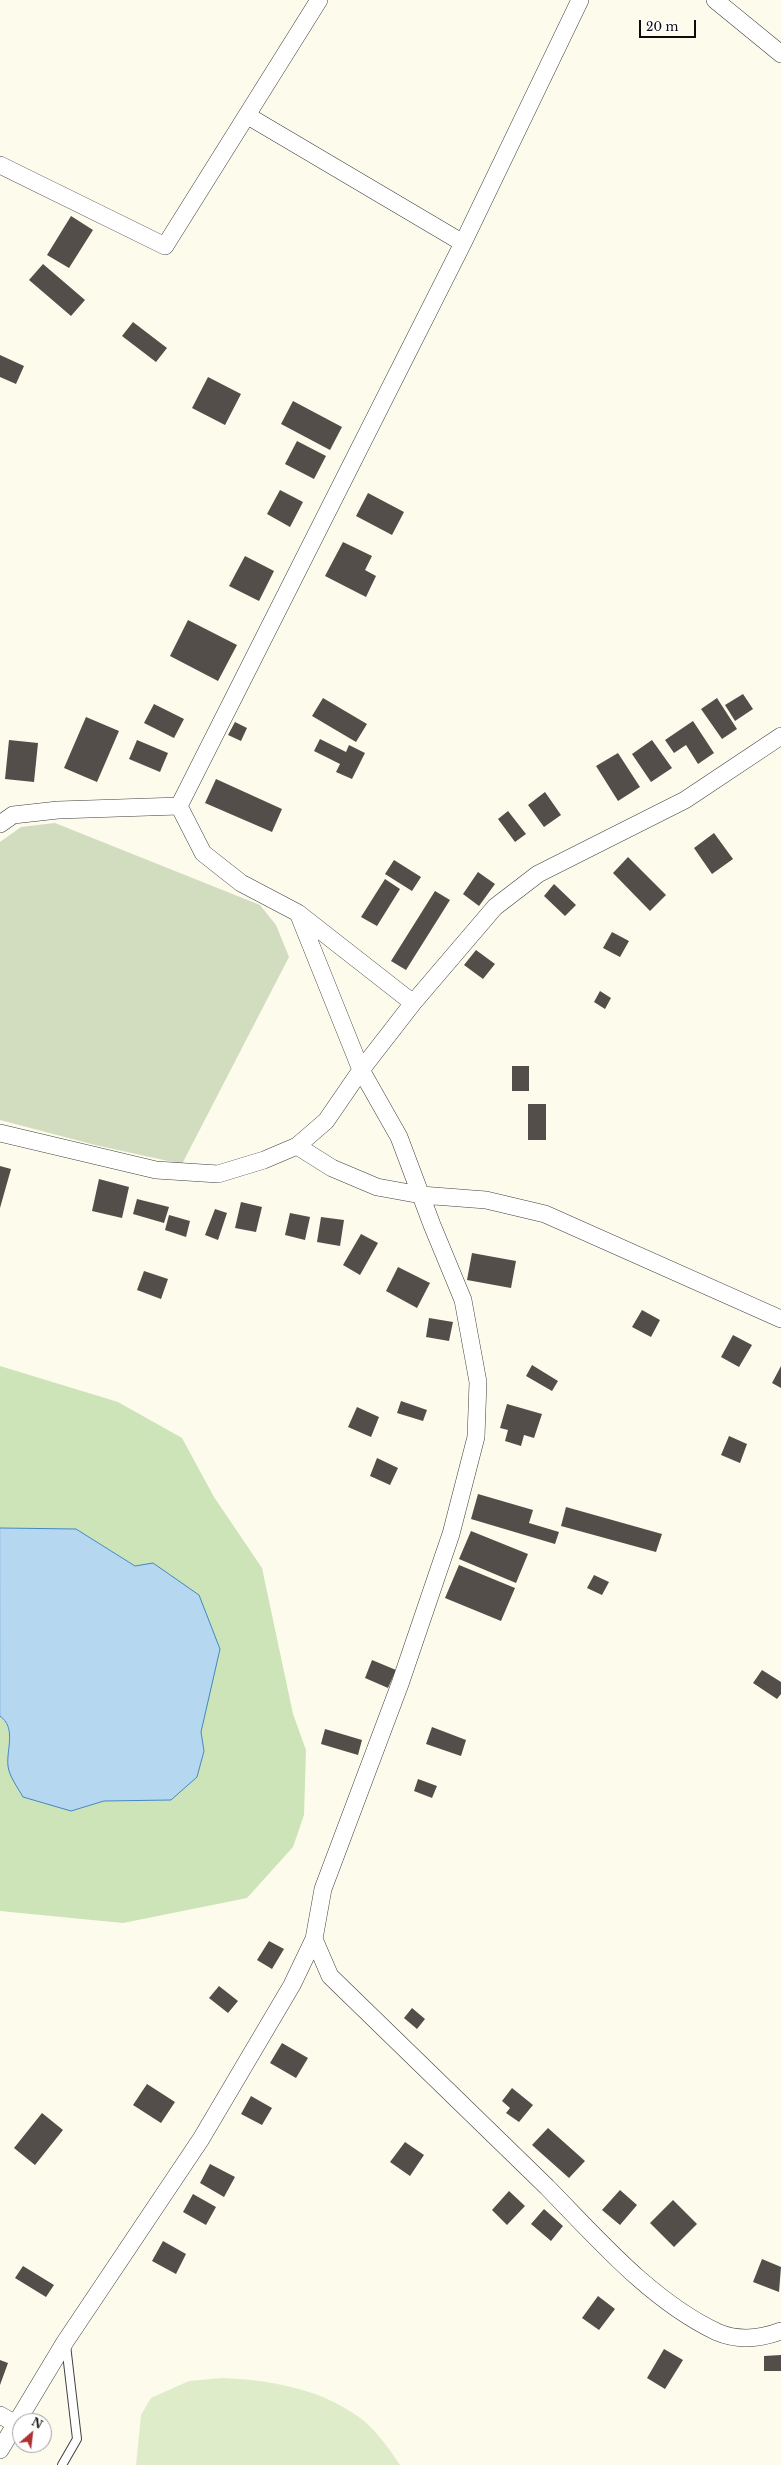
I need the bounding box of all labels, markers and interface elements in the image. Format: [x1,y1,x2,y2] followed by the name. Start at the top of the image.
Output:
[641,12,698,38] scale bar
[646,19,678,34] text: 20 m
[12,2413,52,2453] north arrow
[29,2415,45,2432] text: N

